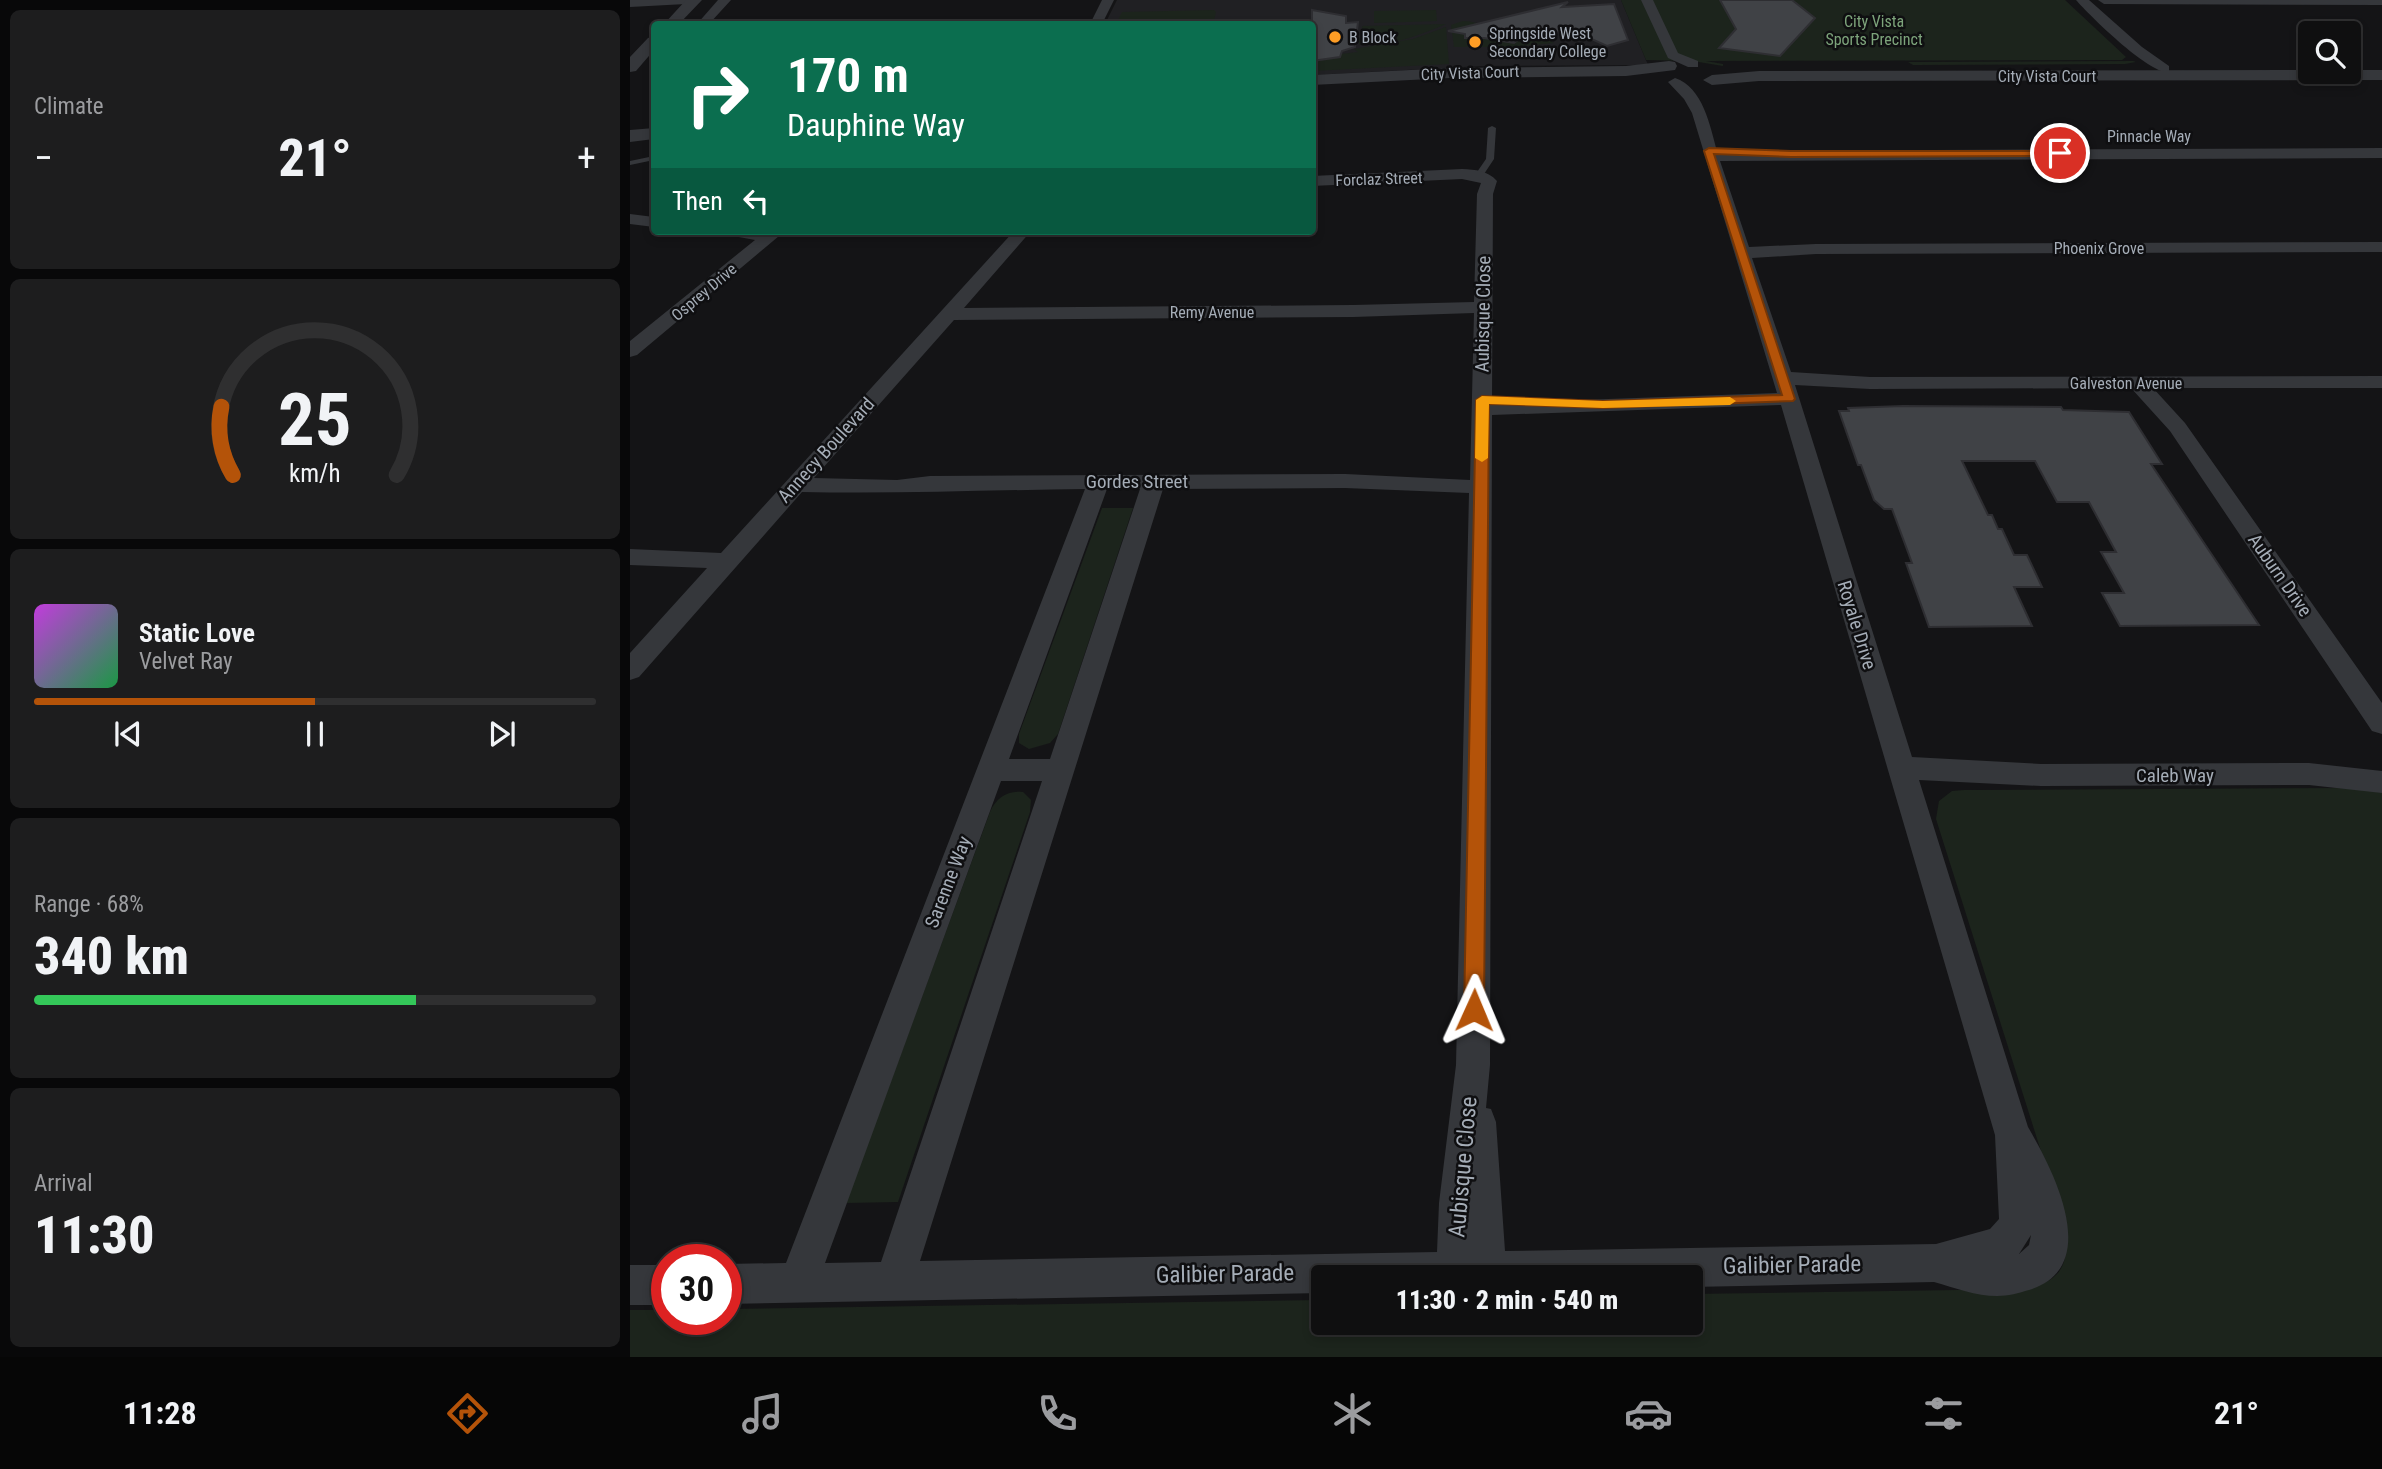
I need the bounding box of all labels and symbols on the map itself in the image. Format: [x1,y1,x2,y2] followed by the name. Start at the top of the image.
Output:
[1825,12,1923,49] park label: City Vista Sports Precinct
[1489,24,1606,61] place label: Springside West Secondary College
[1349,28,1397,47] place label: B Block
[1327,29,1343,45] marker: B Block
[1467,34,1483,50] marker: Springside West Secondary College
[1420,62,1520,84] street label: City Vista Court
[1998,67,2097,86] street label: City Vista Court
[2030,123,2090,183] pin
[2107,127,2191,146] street label: Pinnacle Way
[1335,168,1423,190] street label: Forclaz Street
[2054,239,2144,258] street label: Phoenix Grove
[1470,255,1496,373] street label: Aubisque Close
[668,259,740,325] street label: Osprey Drive
[1170,303,1254,322] street label: Remy Avenue
[2070,374,2182,393] street label: Galveston Avenue
[773,393,879,507] street label: Annecy Boulevard
[1086,470,1188,493] street label: Gordes Street
[2243,529,2317,621] street label: Auburn Drive
[1833,578,1881,672] street label: Royale Drive
[2136,764,2214,787] street label: Caleb Way
[920,833,976,931] street label: Sarenne Way
[1437,973,1511,1047] position arrow
[1443,1095,1483,1239] street label: Aubisque Close
[651,1244,742,1335] speed limit sign: 30
[1723,1250,1861,1280] street label: Galibier Parade
[1156,1259,1294,1289] street label: Galibier Parade

